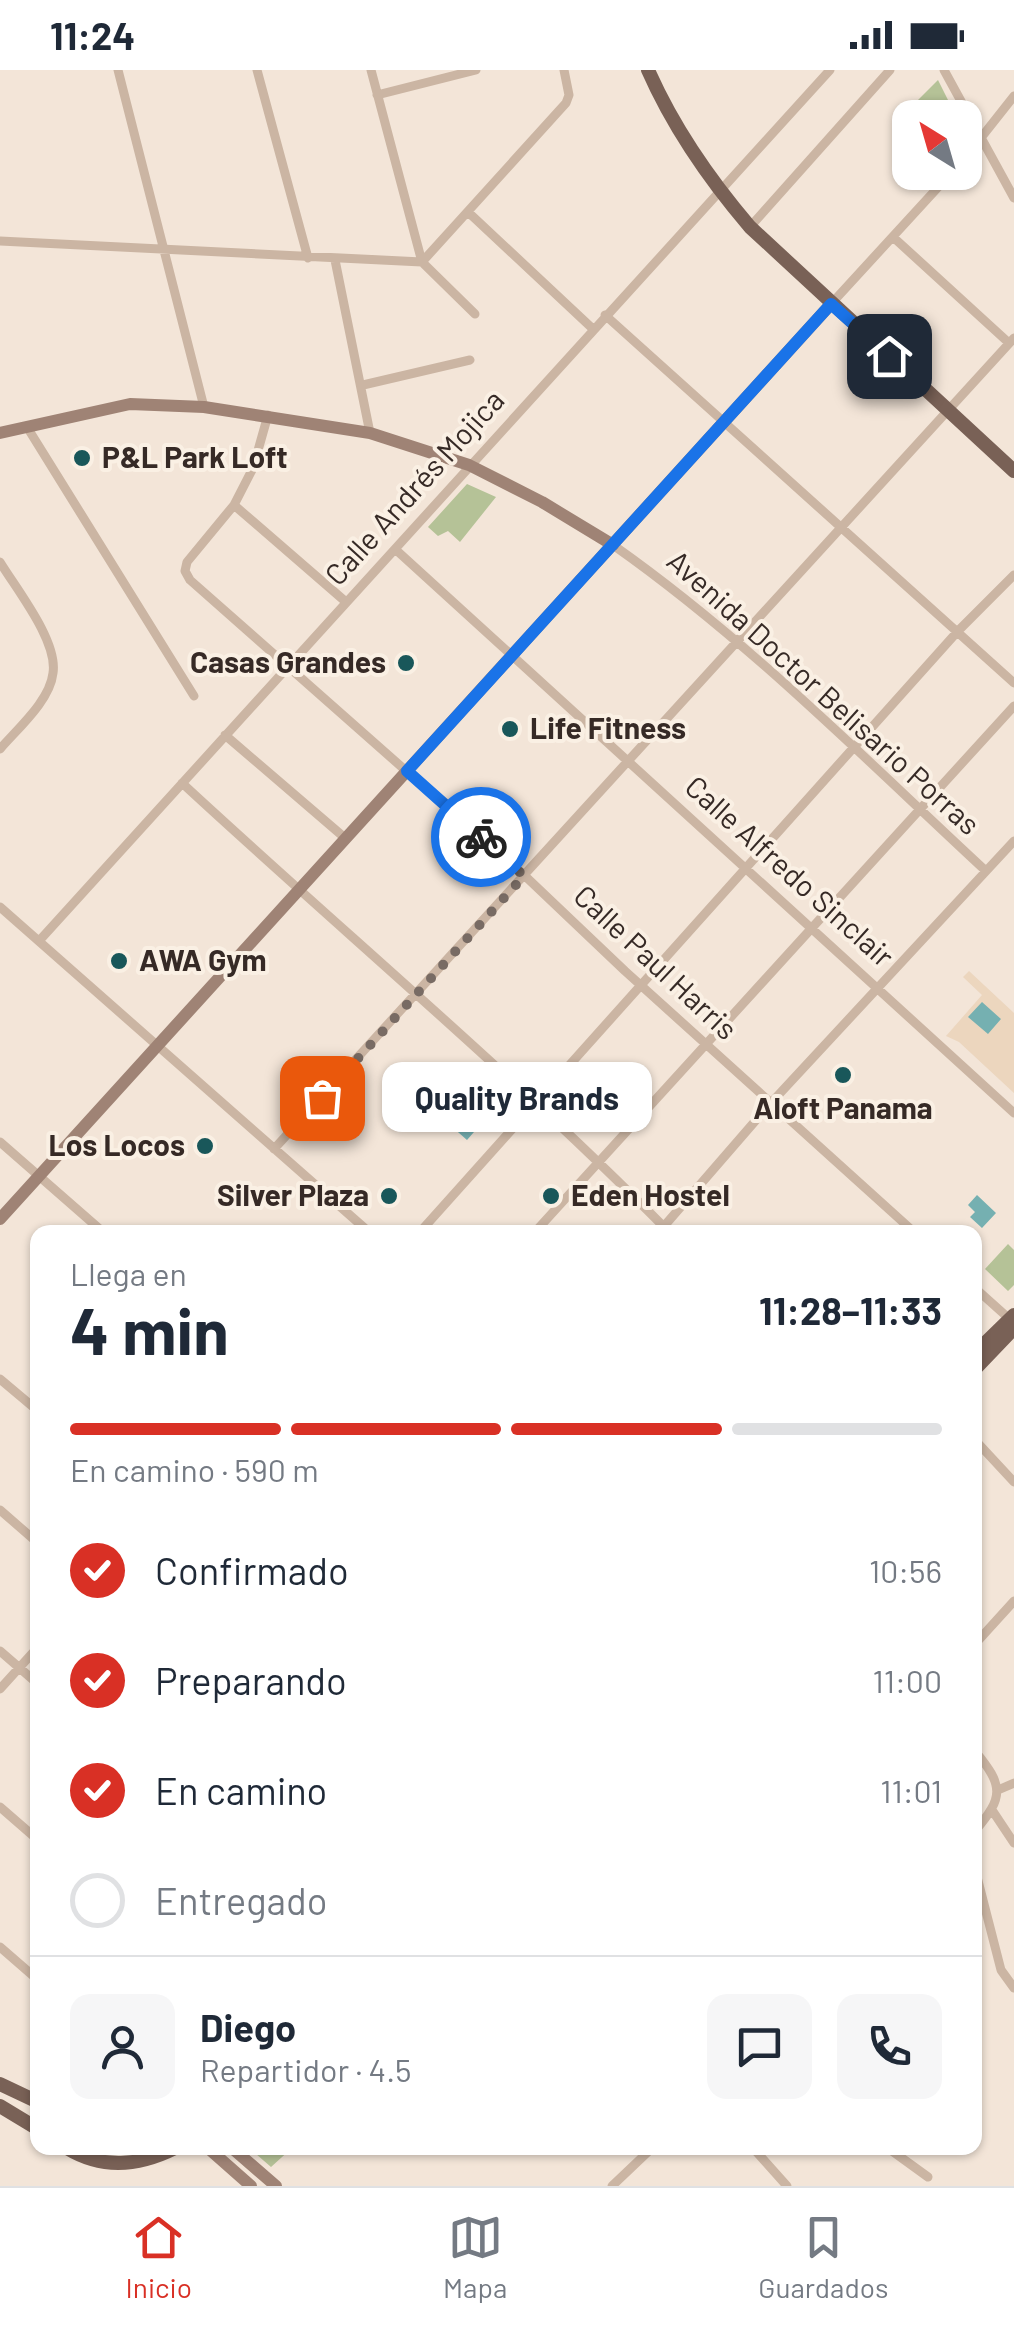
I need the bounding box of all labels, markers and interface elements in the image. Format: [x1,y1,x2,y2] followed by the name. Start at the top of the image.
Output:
[50,12,135,58] text: 11:24
[892,100,982,190] north arrow
[892,100,982,190] map controls
[847,314,932,399] pin
[862,329,917,384] icon: home
[316,382,511,592] street label: Calle Andrés Mojica
[102,438,288,474] place label: P&L Park Loft
[71,447,93,469] marker: P&L Park Loft
[661,542,988,841] street label: Avenida Doctor Belisario Porras
[190,643,386,679] place label: Casas Grandes
[395,652,417,674] marker: Casas Grandes
[530,709,686,745] place label: Life Fitness
[499,718,521,740] marker: Life Fitness
[679,767,902,974] street label: Calle Alfredo Sinclair
[431,787,531,887] courier
[454,810,509,865] icon: bike
[567,877,745,1046] street label: Calle Paul Harris
[139,941,267,977] place label: AWA Gym
[108,950,130,972] marker: AWA Gym
[280,1056,365,1141] pin
[382,1063,652,1133] callout: Quality Brands
[832,1064,854,1086] marker: Aloft Panama
[295,1071,350,1126] icon: bag
[415,1078,619,1116] text: Quality Brands
[753,1089,933,1125] place label: Aloft Panama
[49,1126,185,1162] place label: Los Locos
[194,1135,216,1157] marker: Los Locos
[217,1176,369,1212] place label: Silver Plaza
[571,1176,730,1212] place label: Eden Hostel
[378,1185,400,1207] marker: Silver Plaza
[540,1185,562,1207] marker: Eden Hostel
[70,1254,187,1292] text: Llega en
[759,1287,942,1333] text: 11:28–11:33
[70,1290,229,1368] text: 4 min
[70,1450,319,1488] text: En camino · 590 m
[70,1543,125,1598] icon: check
[155,1547,349,1593] text: Confirmado
[869,1551,942,1589] text: 10:56
[70,1653,125,1708] icon: check
[155,1657,347,1703] text: Preparando
[872,1661,942,1699] text: 11:00
[70,1763,125,1818] icon: check
[155,1767,327,1813] text: En camino
[880,1771,942,1809] text: 11:01
[155,1877,327,1923] text: Entregado
[70,1994,175,2099] button: person
[707,1994,812,2099] button: chat
[837,1994,942,2099] button: phone
[200,2004,296,2050] text: Diego
[200,2050,412,2088] text: Repartidor · 4.5
[126,2210,192,2304] tab: Inicio
[443,2210,507,2304] tab: Mapa
[758,2210,888,2304] tab: Guardados

